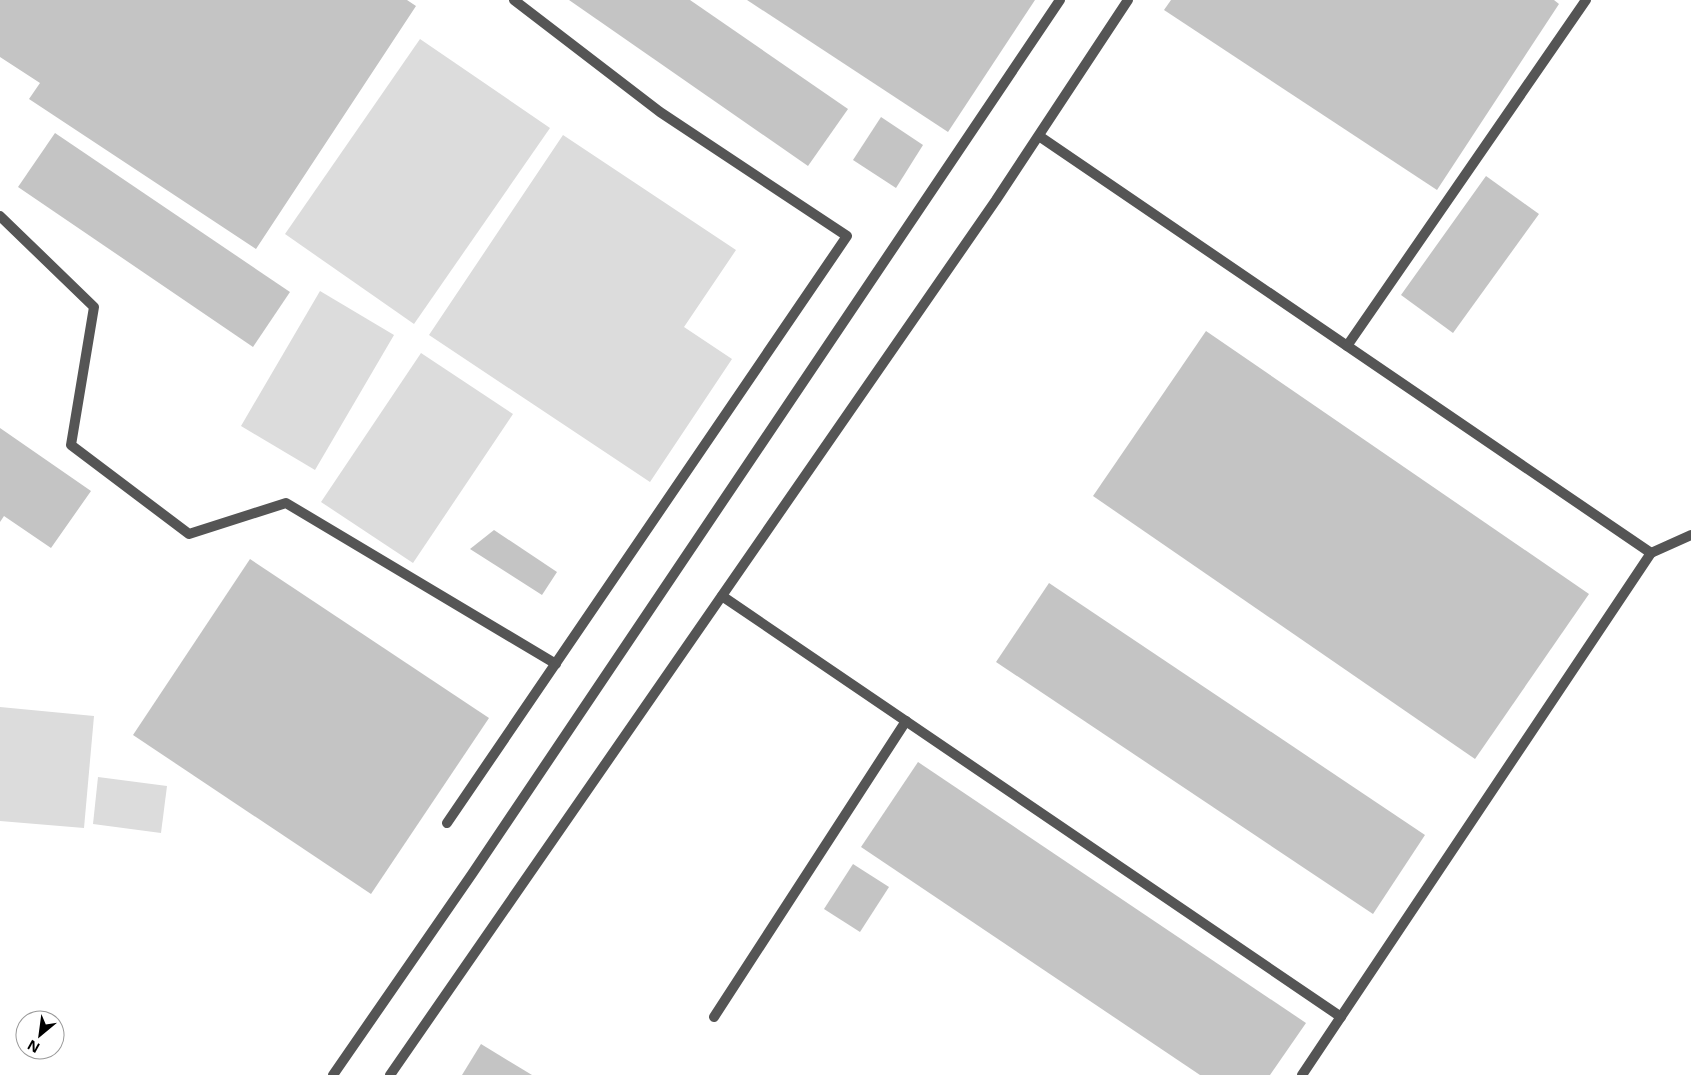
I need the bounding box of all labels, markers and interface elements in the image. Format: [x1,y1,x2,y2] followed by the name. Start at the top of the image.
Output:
[15,1010,65,1060] north arrow
[24,1036,43,1058] text: N

